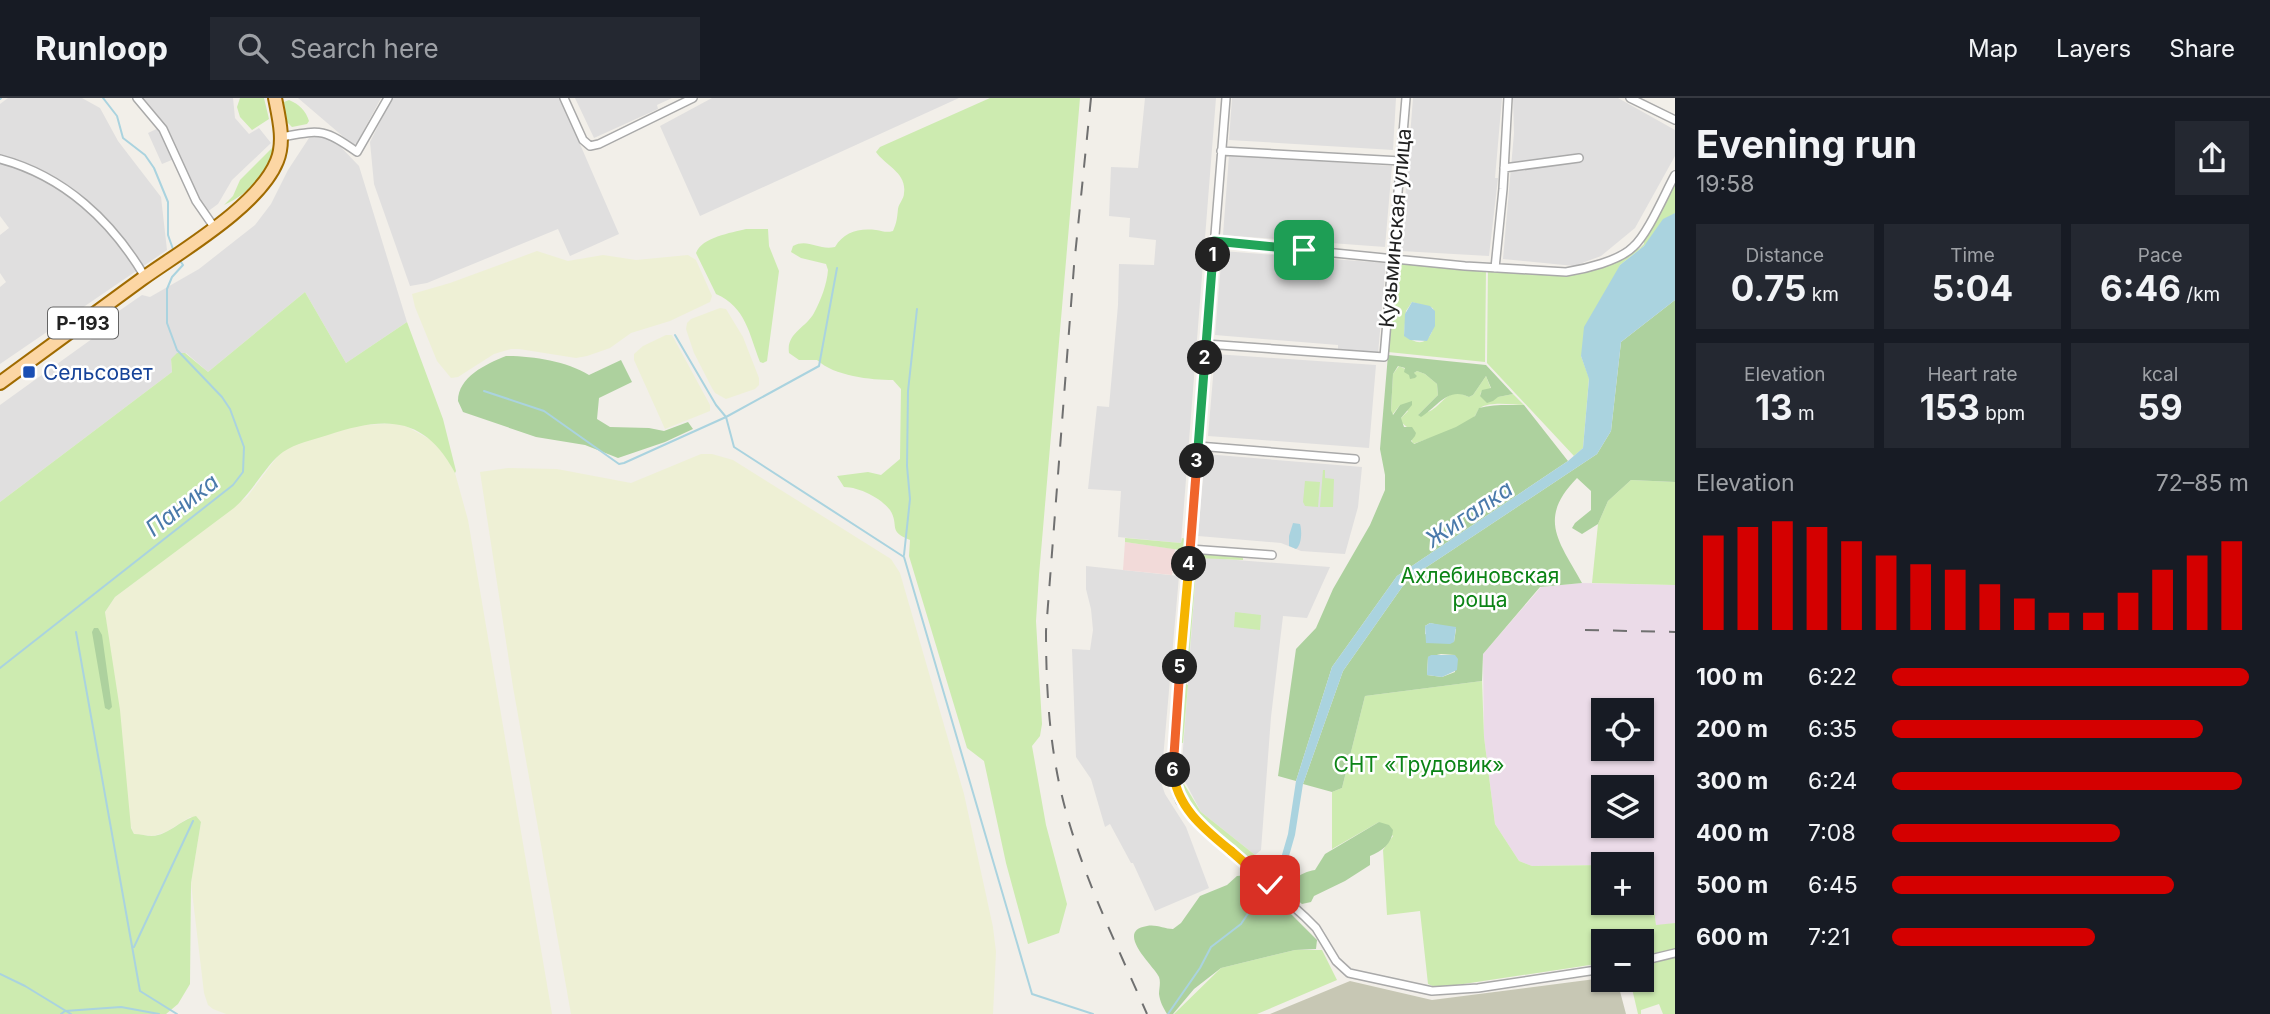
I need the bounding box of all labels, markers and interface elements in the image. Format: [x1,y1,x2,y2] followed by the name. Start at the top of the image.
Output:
[210,17,700,80] search box
[35,28,168,68] text: Runloop
[234,29,272,67] icon: search
[290,33,439,64] text: Search here
[1968,34,2018,63] text: Map
[2056,34,2131,63] text: Layers
[2169,34,2235,63] text: Share
[1696,121,1917,167] text: Evening run
[2175,121,2249,195] button: share
[1374,127,1416,329] street label: Кузьминская улица
[1696,170,1754,198] text: 19:58
[1274,220,1334,280] pin
[1285,231,1323,269] icon: arrive
[1196,238,1230,272] pin: 1
[1208,243,1217,266] text: 1
[1746,244,1824,267] text: Distance
[1950,244,1995,267] text: Time
[2138,244,2183,267] text: Pace
[1731,267,1807,309] text: 0.75
[1932,267,2013,309] text: 5:04
[2100,267,2181,309] text: 6:46
[1807,283,1839,306] text: km
[2181,283,2220,306] text: /km
[48,308,118,339] road number: Р-193
[1188,341,1222,376] pin: 2
[1199,346,1210,369] text: 2
[43,360,153,385] place label: Сельсовет
[1744,363,1826,386] text: Elevation
[1927,363,2017,386] text: Heart rate
[2142,363,2178,386] text: kcal
[21,364,37,380] marker: Сельсовет
[1755,386,1793,428] text: 13
[1920,386,1980,428] text: 153
[2138,386,2183,428] text: 59
[1793,402,1815,425] text: m
[1980,402,2025,425] text: bpm
[1180,444,1214,478] pin: 3
[1190,449,1203,472] text: 3
[140,468,224,542] water label: Паника
[1696,469,1795,497] text: Elevation
[2156,469,2249,497] text: 72–85 m
[1419,475,1518,554] water label: Жигалка
[1172,546,1206,582] pin: 4
[1182,552,1195,575] text: 4
[1401,563,1559,612] park label: Ахлебиновская роща
[1162,650,1198,684] pin: 5
[1173,655,1186,678] text: 5
[1696,663,1763,691] text: 100 m
[1808,663,1857,691] text: 6:22
[1591,698,1654,992] map controls
[1591,698,1654,761] button: locate
[1696,715,1768,743] text: 200 m
[1808,715,1857,743] text: 6:35
[1156,752,1190,788] pin: 6
[1334,752,1504,777] park label: СНТ «Трудовик»
[1166,758,1179,781] text: 6
[1696,767,1768,795] text: 300 m
[1808,767,1857,795] text: 6:24
[1591,775,1654,838] button: layers
[1696,819,1769,847] text: 400 m
[1808,819,1856,847] text: 7:08
[1591,852,1654,915] button: +
[1240,855,1300,915] pin
[1251,866,1289,904] icon: check
[1696,871,1768,899] text: 500 m
[1808,871,1858,899] text: 6:45
[1696,923,1768,951] text: 600 m
[1808,923,1850,951] text: 7:21
[1591,929,1654,992] button: −

